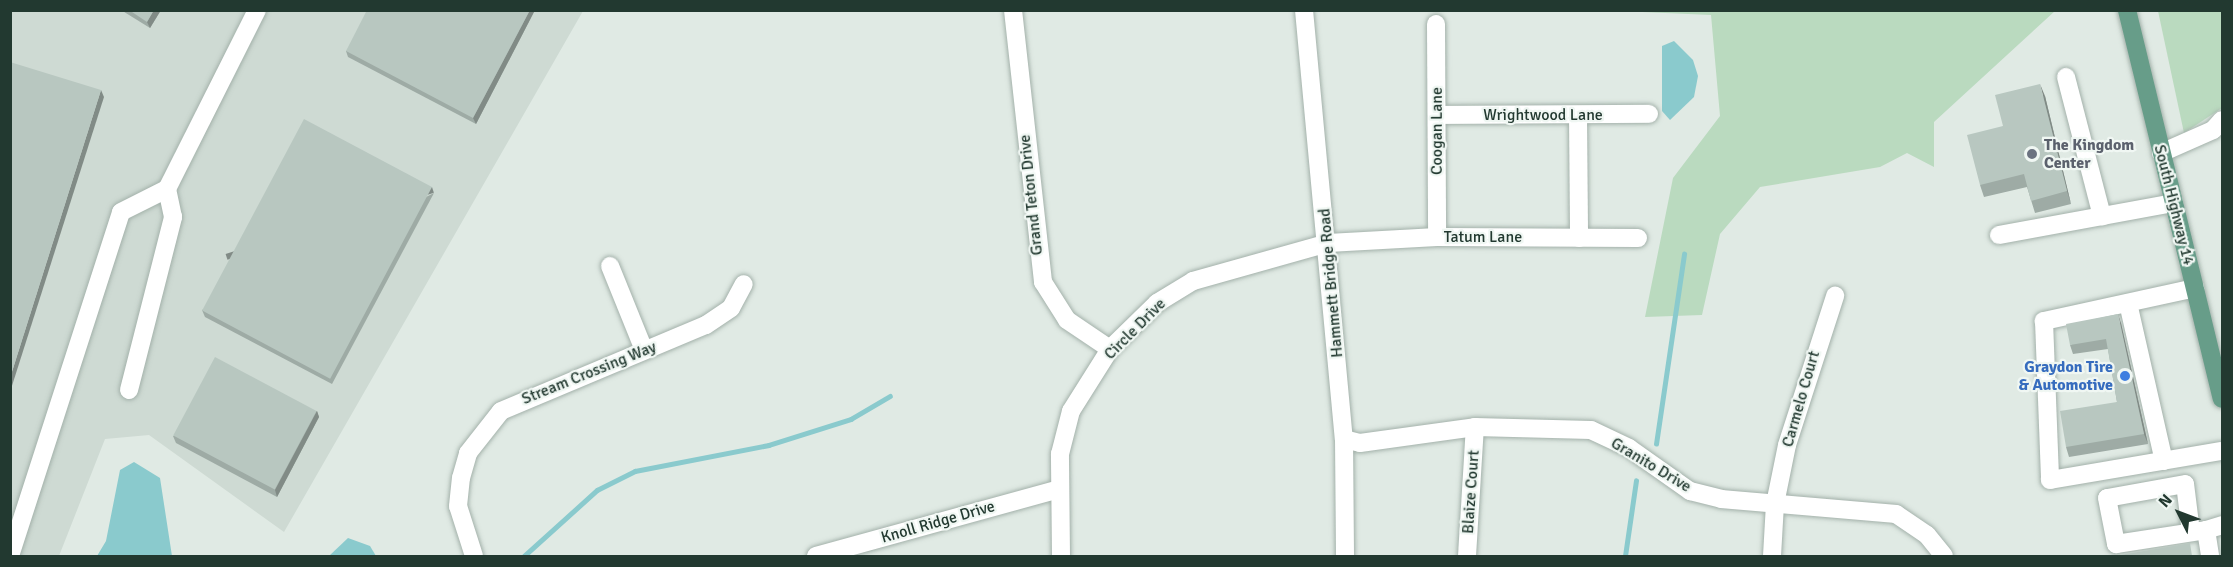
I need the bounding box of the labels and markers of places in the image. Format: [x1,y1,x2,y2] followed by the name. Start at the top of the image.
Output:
[2044,135,2134,173] place label: The Kingdom Center
[2025,147,2039,161] marker: The Kingdom Center
[2019,357,2113,395] place label: Graydon Tire & Automotive
[2118,369,2132,383] marker: Graydon Tire & Automotive

